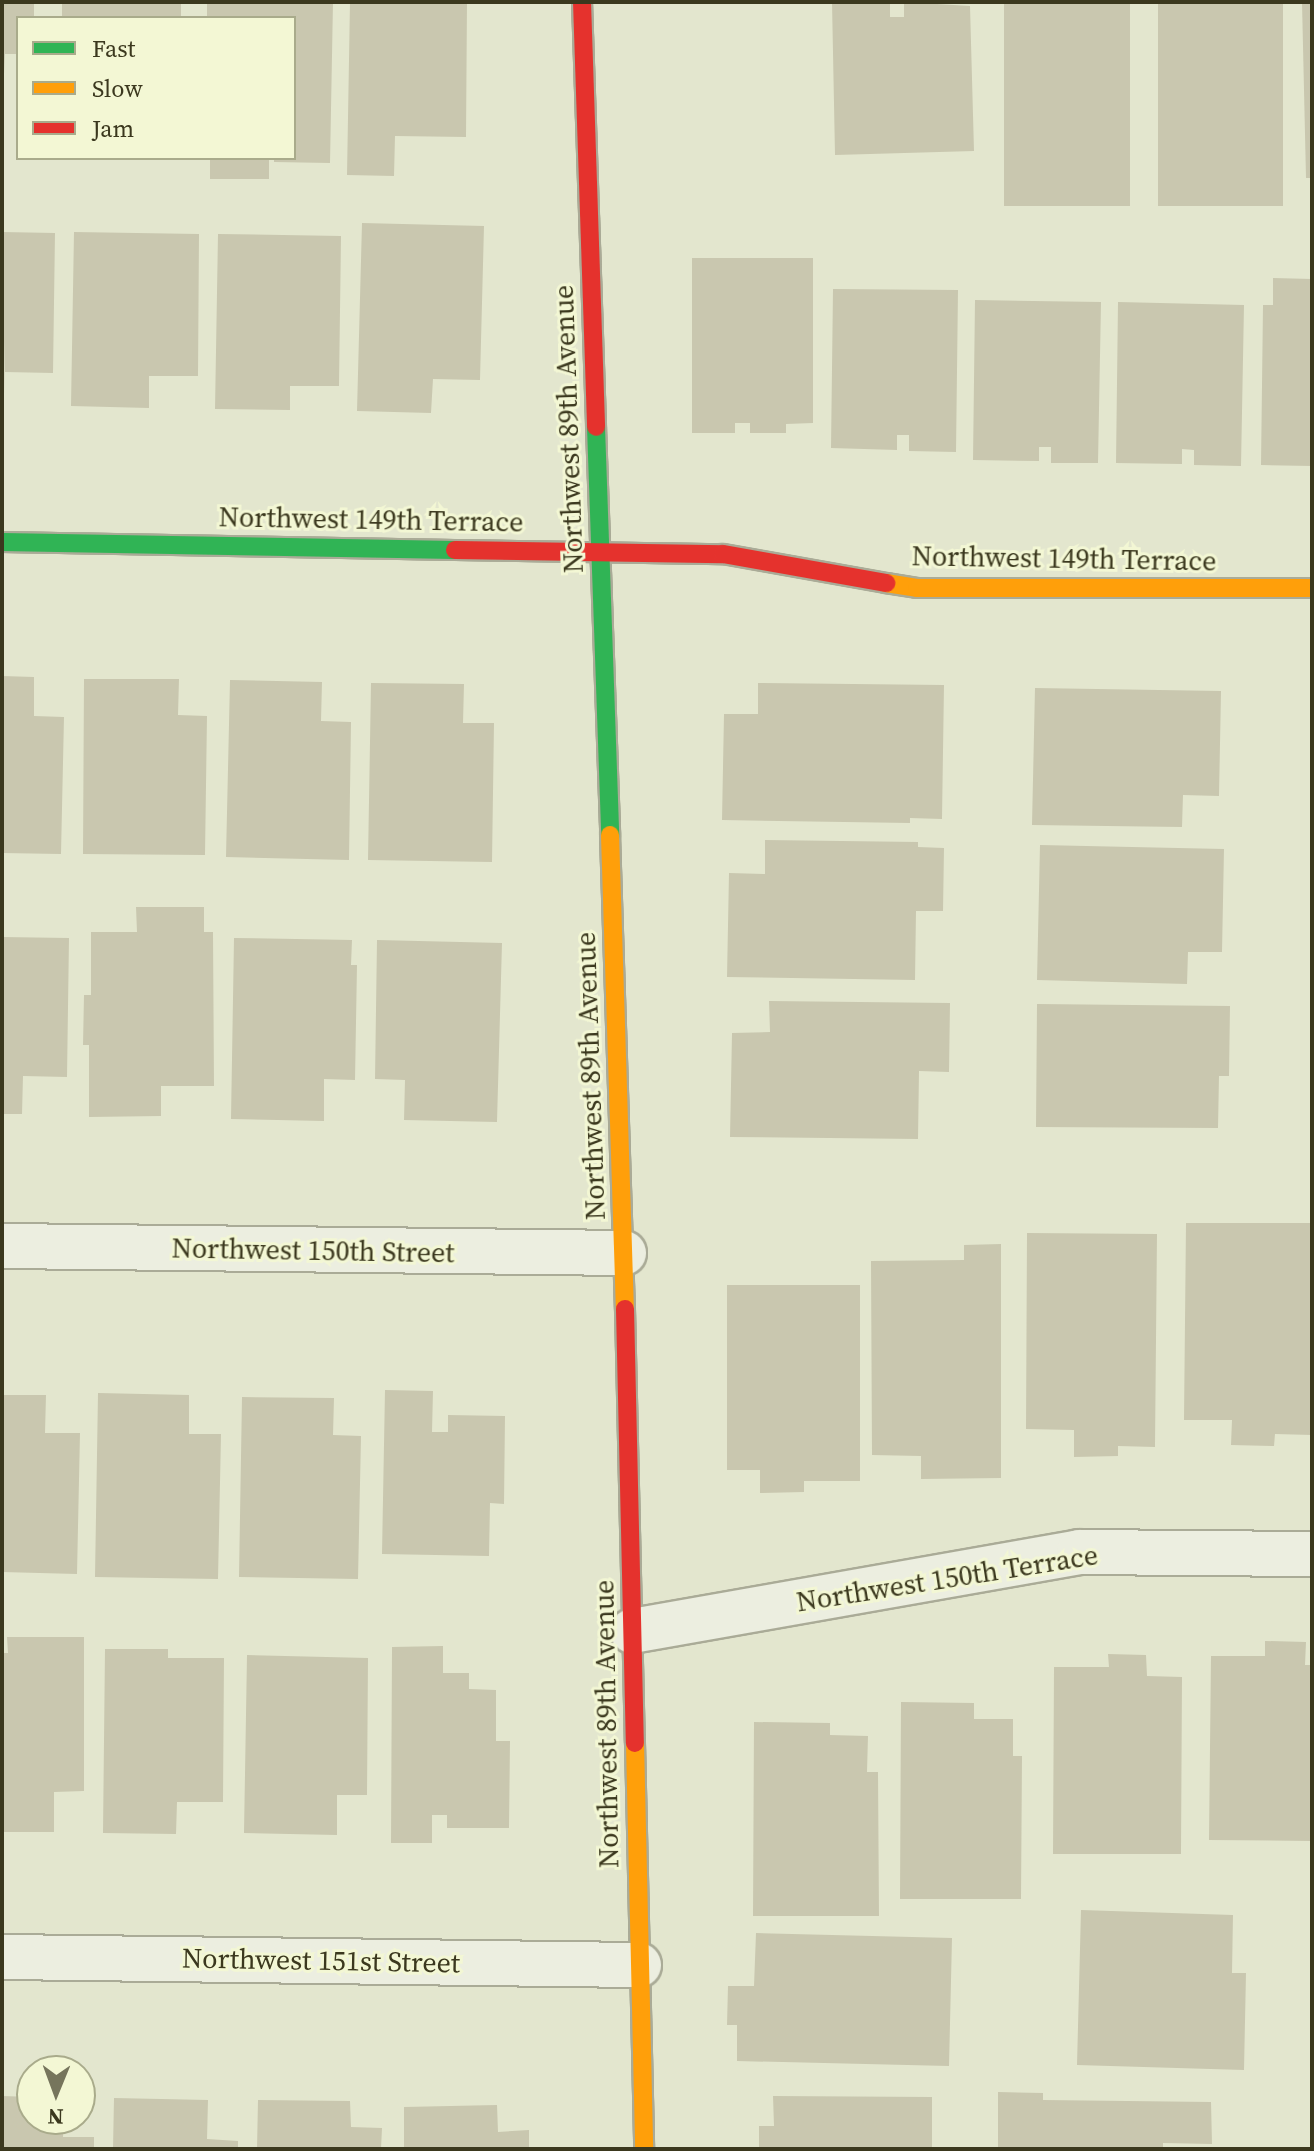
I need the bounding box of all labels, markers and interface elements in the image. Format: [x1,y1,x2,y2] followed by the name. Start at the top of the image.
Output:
[16,16,296,160] legend
[92,32,135,65] text: Fast
[92,72,143,105] text: Slow
[92,112,134,145] text: Jam
[546,284,590,574] street label: Northwest 89th Avenue
[218,500,524,538] street label: Northwest 149th Terrace
[911,539,1217,577] street label: Northwest 149th Terrace
[568,931,612,1221] street label: Northwest 89th Avenue
[171,1231,455,1269] street label: Northwest 150th Street
[794,1538,1100,1618] street label: Northwest 150th Terrace
[587,1580,625,1868] street label: Northwest 89th Avenue
[182,1941,460,1979] street label: Northwest 151st Street
[16,2055,96,2135] north arrow
[47,2102,64,2132] text: N

